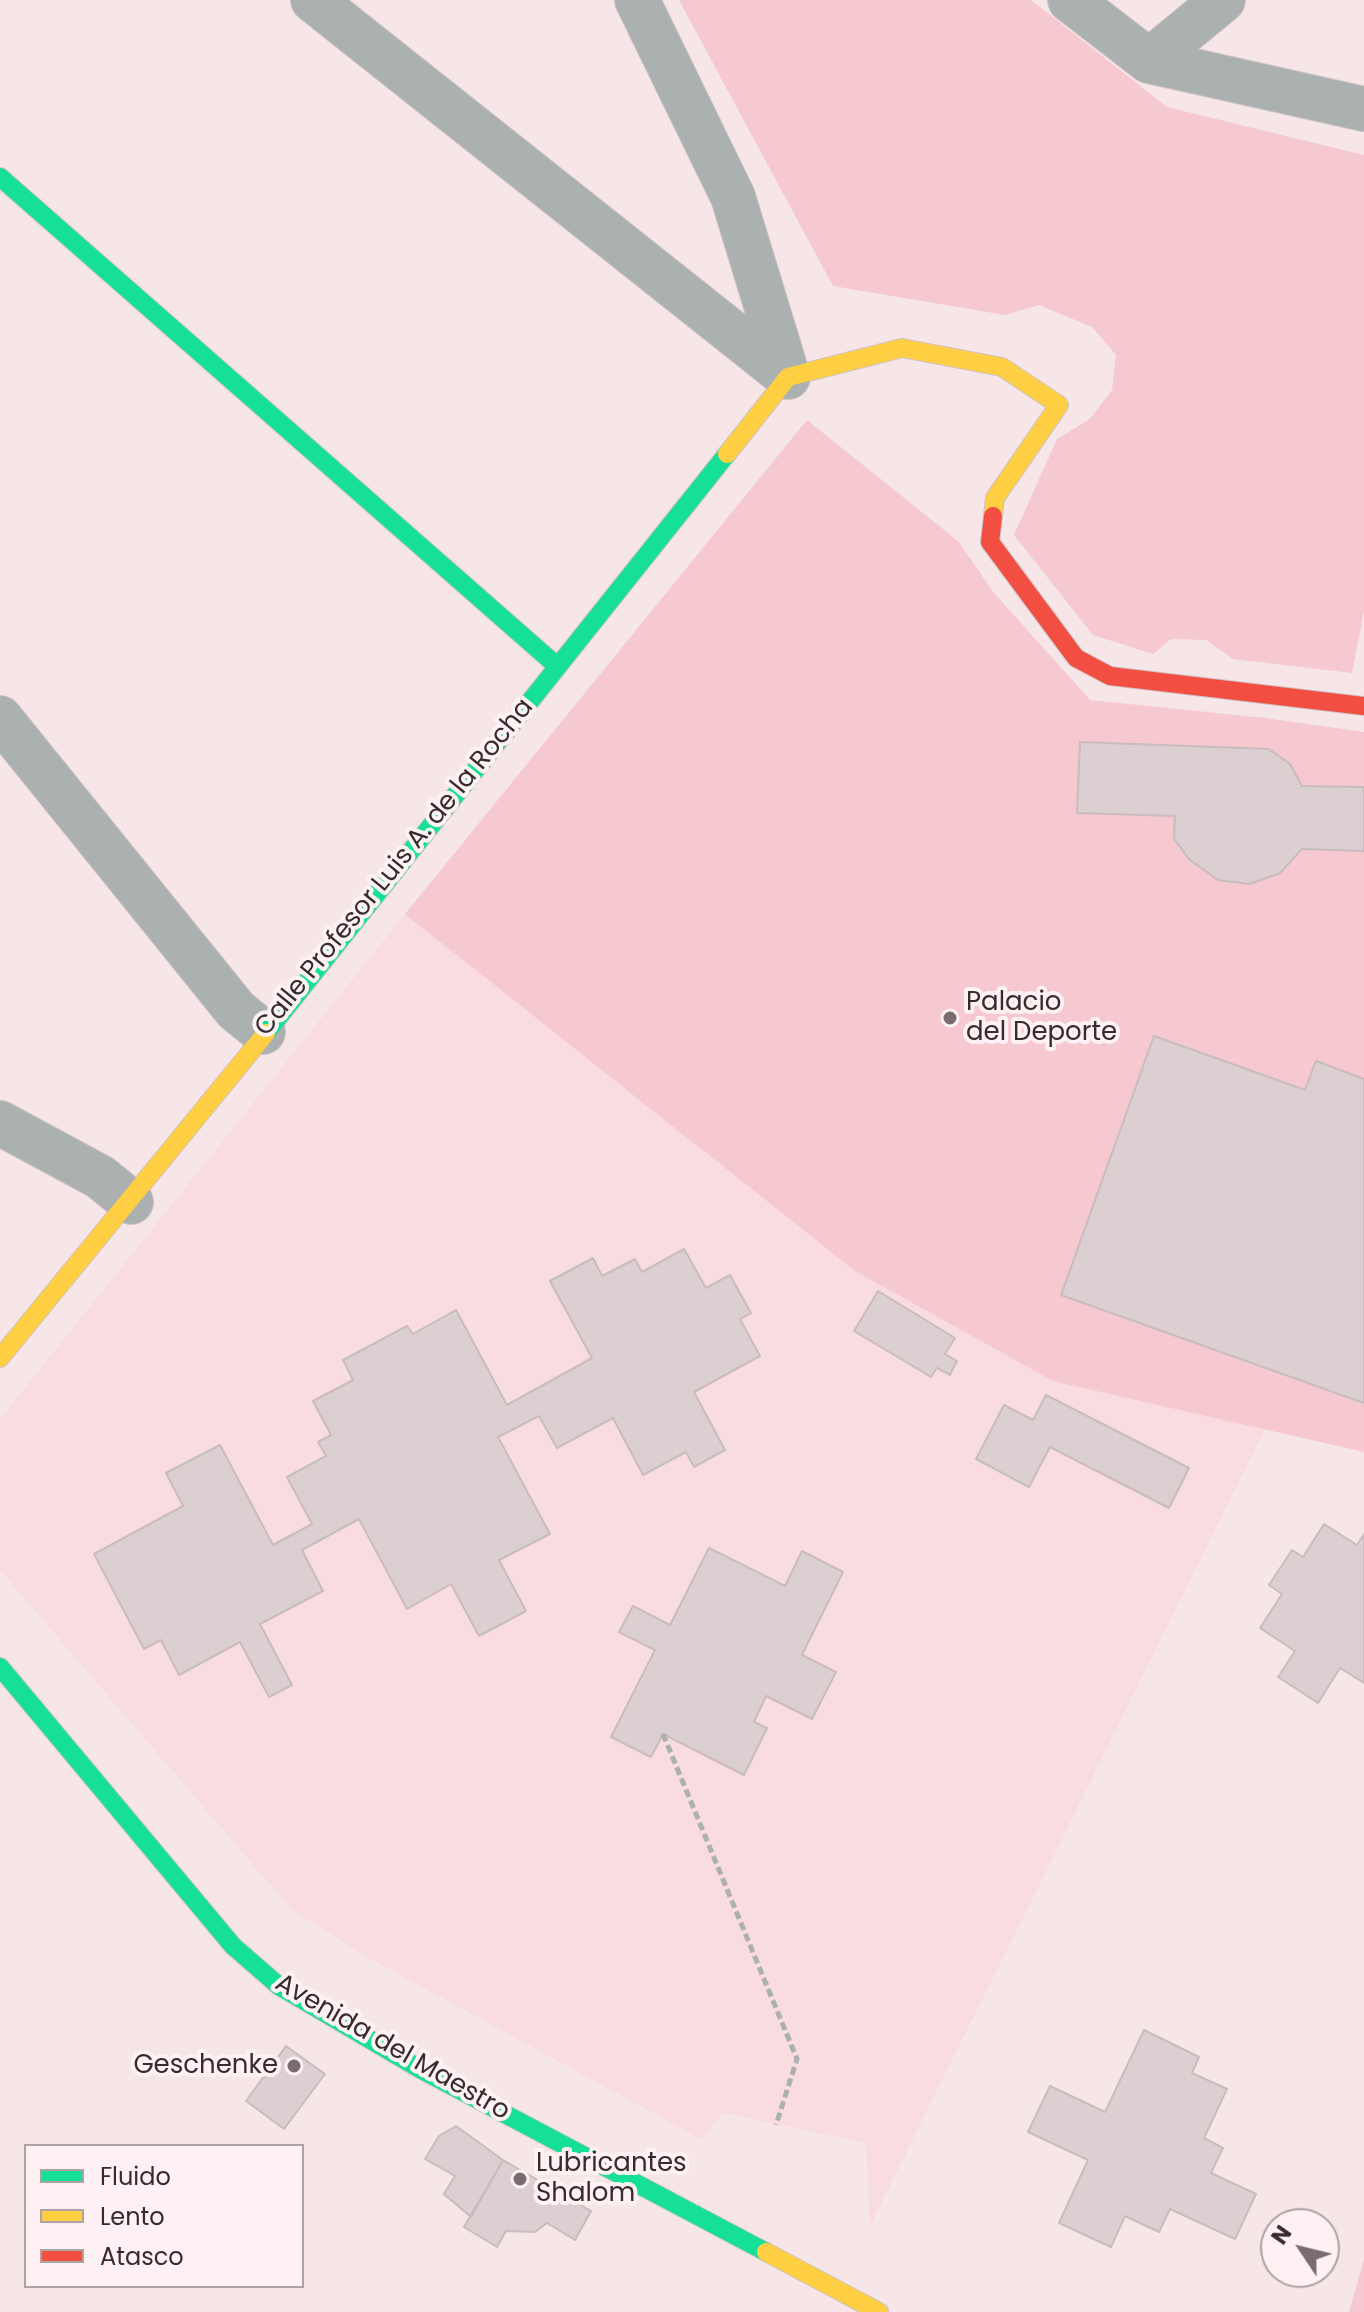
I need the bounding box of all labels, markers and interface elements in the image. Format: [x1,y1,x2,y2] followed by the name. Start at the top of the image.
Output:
[249,693,541,1043] street label: Calle Profesor Luis A. de la Rocha
[966,987,1117,1048] place label: Palacio del Deporte
[941,1009,959,1027] marker: Palacio del Deporte
[269,1968,515,2128] street label: Avenida del Maestro
[133,2050,278,2082] place label: Geschenke
[285,2057,303,2075] marker: Geschenke
[24,2144,304,2288] legend
[536,2148,687,2210] place label: Lubricantes Shalom
[100,2160,171,2193] text: Fluido
[511,2170,529,2188] marker: Lubricantes Shalom
[100,2200,165,2233] text: Lento
[1260,2208,1340,2288] north arrow
[1264,2219,1299,2251] text: N
[100,2240,184,2273] text: Atasco

